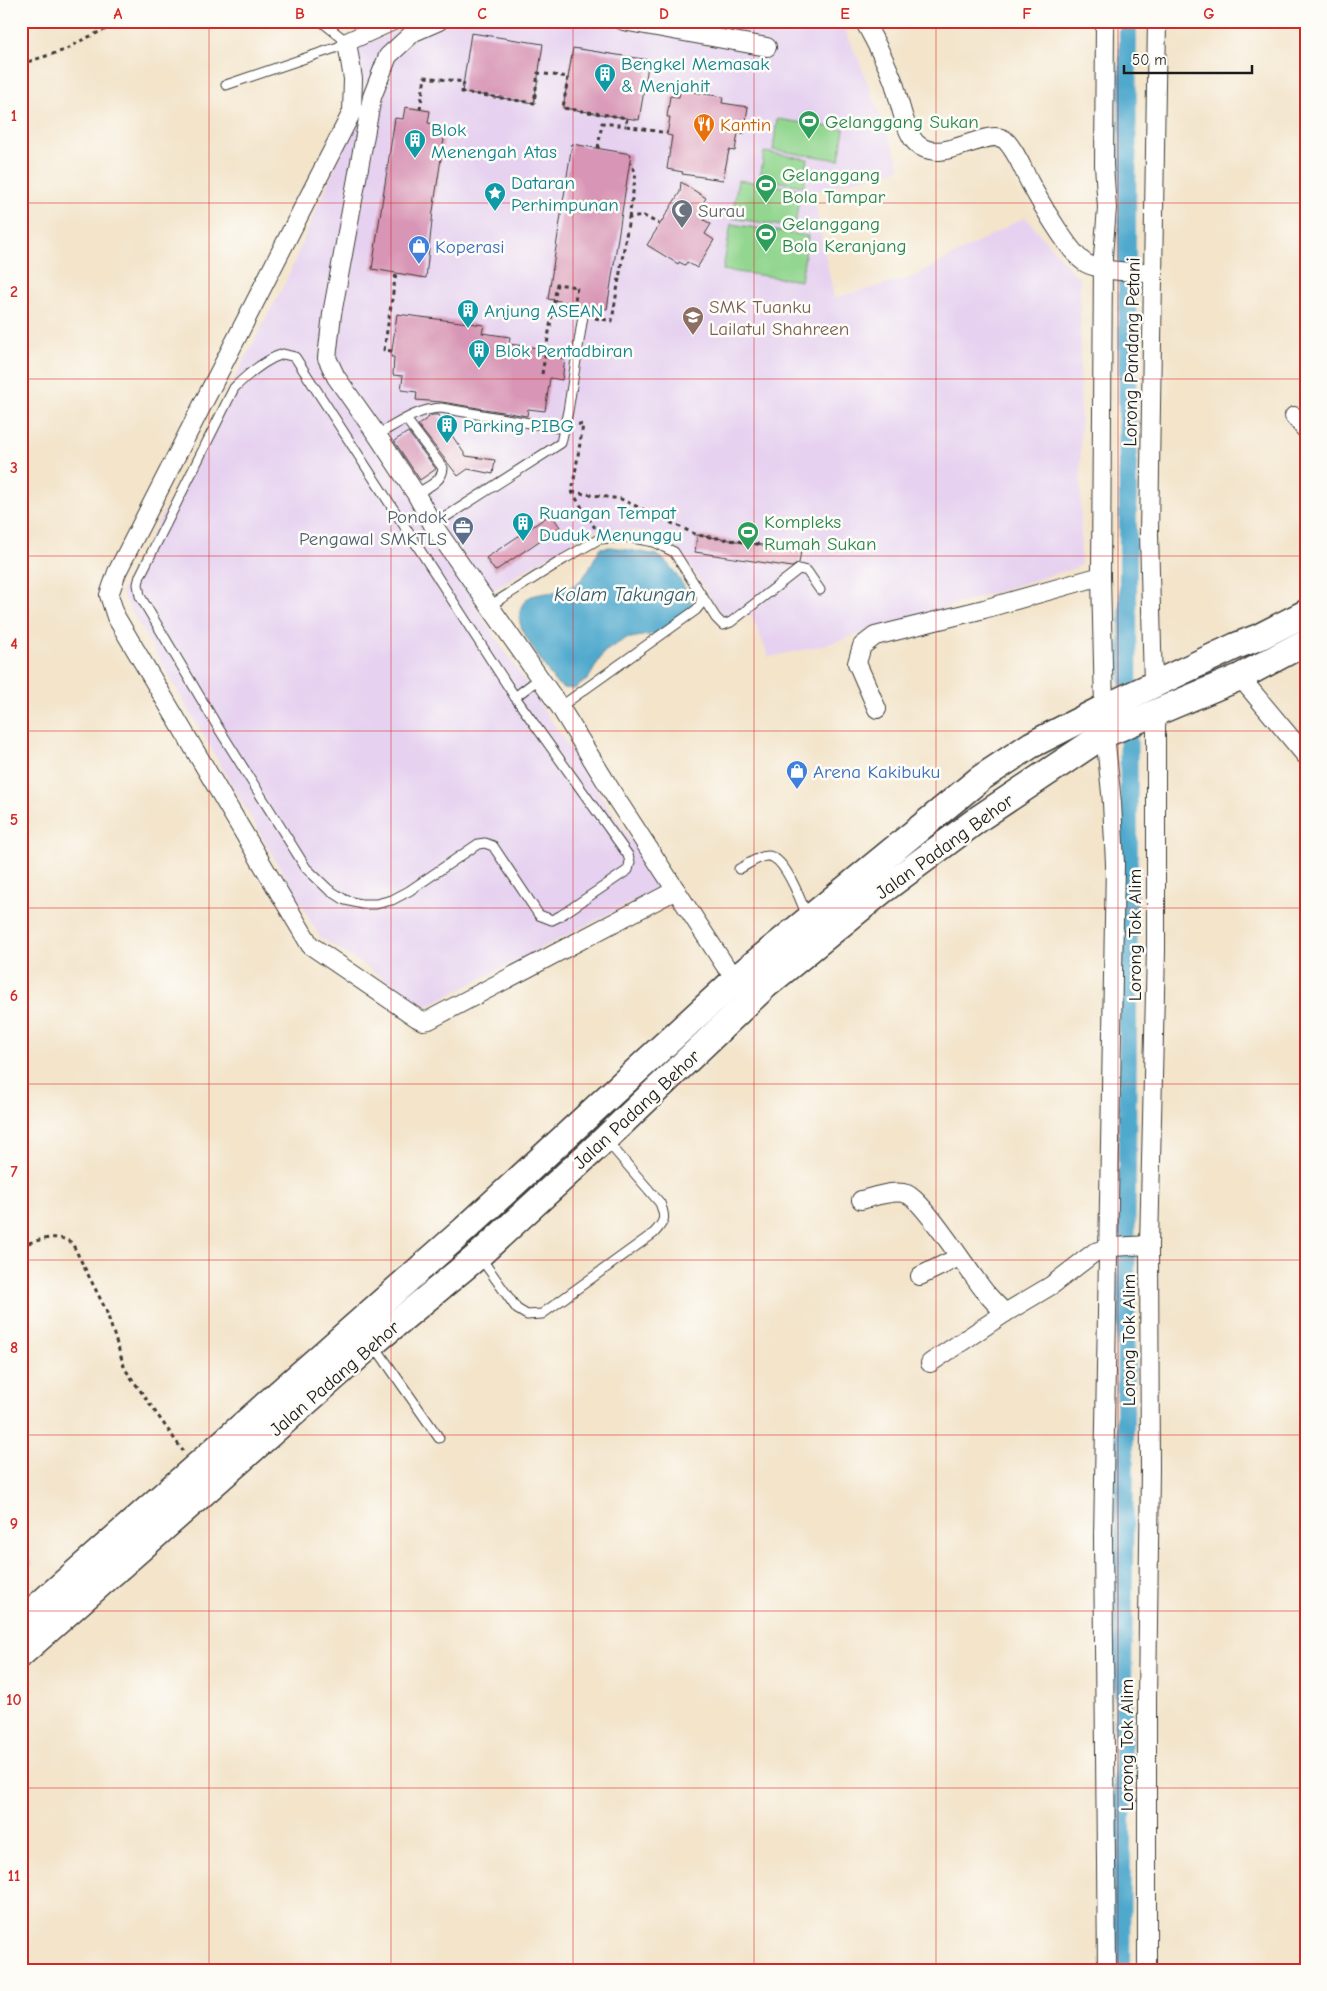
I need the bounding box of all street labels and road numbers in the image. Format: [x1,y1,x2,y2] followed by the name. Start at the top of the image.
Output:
[1119,257,1145,447] street label: Lorong Pandang Petani
[871,789,1018,904] street label: Jalan Padang Behor
[1124,869,1146,1001] street label: Lorong Tok Alim
[569,1045,705,1174] street label: Jalan Padang Behor
[1118,1274,1140,1406] street label: Lorong Tok Alim
[265,1316,404,1441] street label: Jalan Padang Behor
[1116,1679,1138,1811] street label: Lorong Tok Alim

